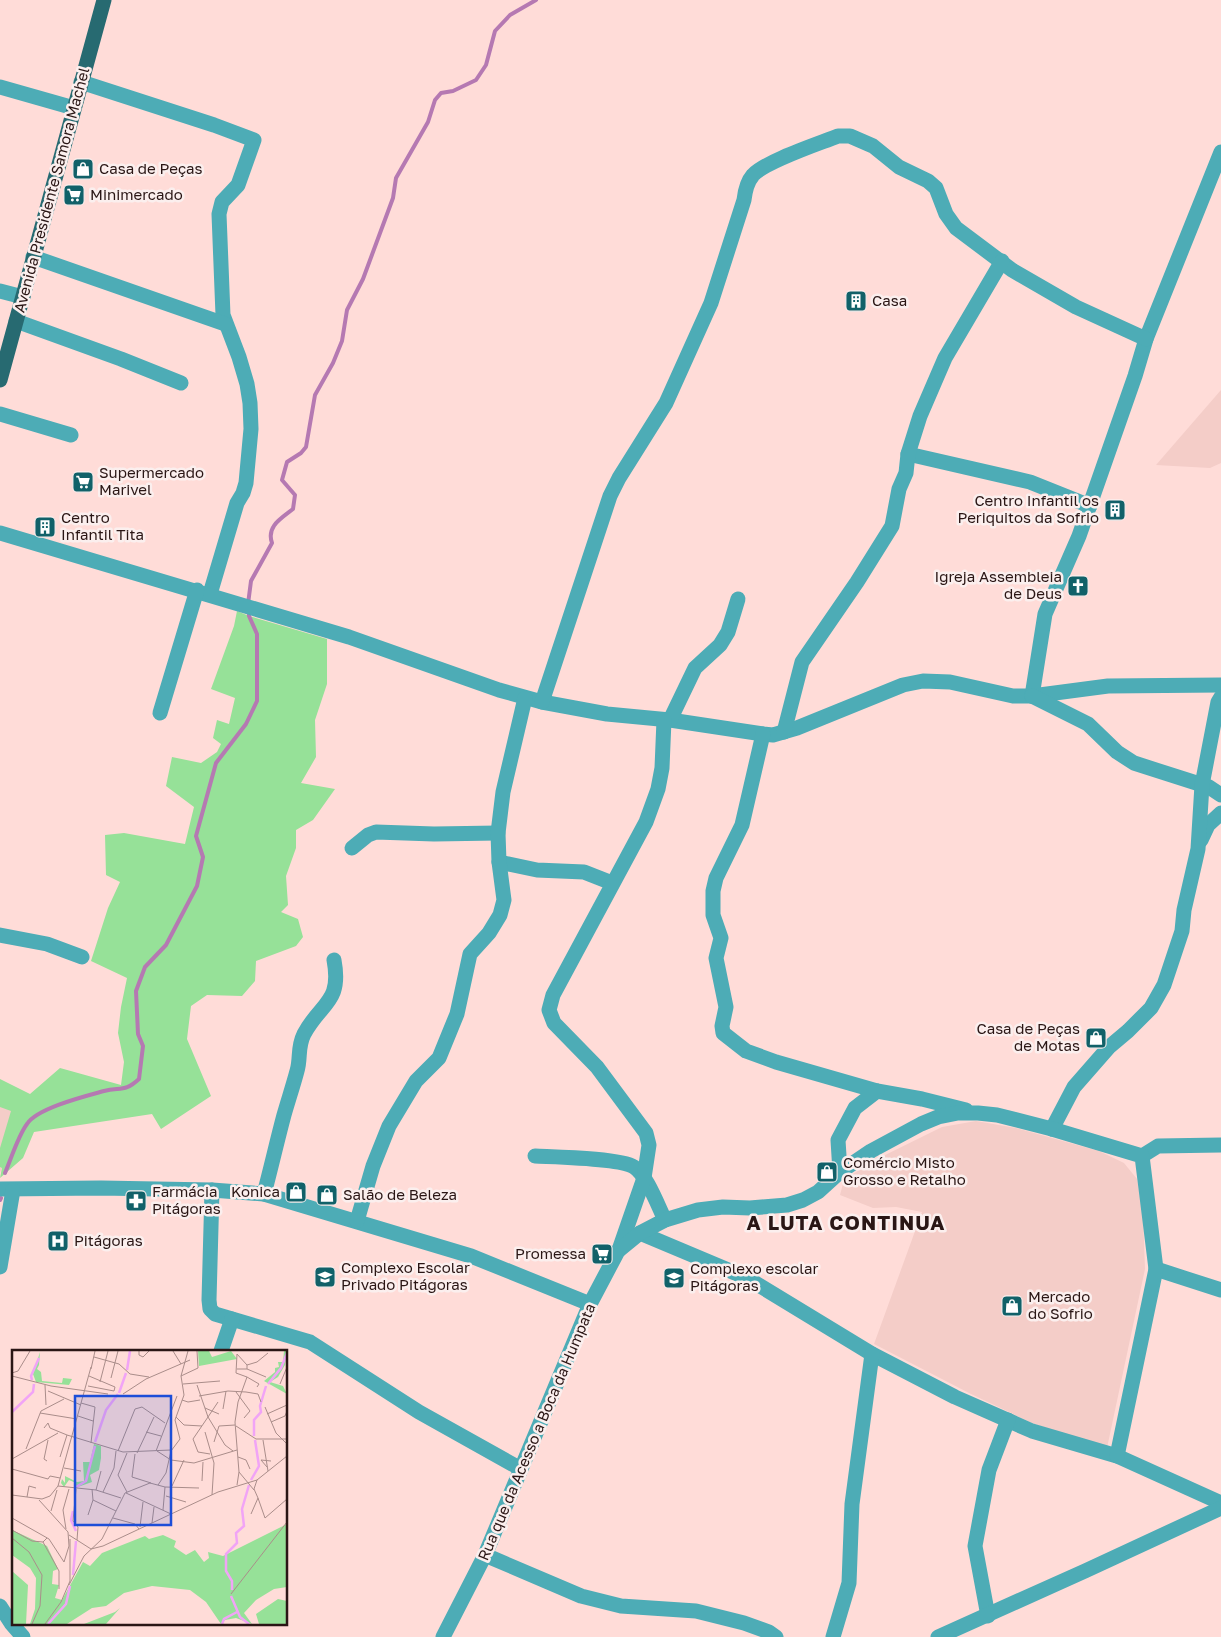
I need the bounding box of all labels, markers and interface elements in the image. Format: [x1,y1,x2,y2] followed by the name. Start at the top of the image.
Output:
[10,65,92,314] street label: Avenida Presidente Samora Machel
[71,157,95,181] shop icon: Casa de Peças
[99,159,203,177] place label: Casa de Peças
[62,183,86,207] supermarket icon: Minimercado
[90,185,183,203] place label: Minimercado
[844,289,868,313] building icon: Casa
[872,291,907,309] place label: Casa
[99,463,204,498] place label: Supermercado Marivel
[71,470,95,494] supermarket icon: Supermercado Marivel
[957,491,1099,526] place label: Centro Infantil os Periquitos da Sofrio
[1103,498,1127,522] building icon: Centro Infantil os Periquitos da Sofrio
[61,508,144,543] place label: Centro Infantil Tita
[33,515,57,539] building icon: Centro Infantil Tita
[934,567,1062,602] place label: Igreja Assembleia de Deus
[1066,574,1090,598] church icon: Igreja Assembleia de Deus
[976,1019,1080,1054] place label: Casa de Peças de Motas
[1084,1026,1108,1050] shop icon: Casa de Peças de Motas
[843,1153,966,1188] place label: Comércio Misto Grosso e Retalho
[815,1160,839,1184] shop icon: Comércio Misto Grosso e Retalho
[284,1180,308,1204] shop icon: Konica
[152,1182,221,1217] place label: Farmácia Pitágoras
[231,1182,280,1200] place label: Konica
[315,1183,339,1207] shop icon: Salão de Beleza
[343,1185,457,1203] place label: Salão de Beleza
[124,1189,148,1213] pharmacy icon: Farmácia Pitágoras
[747,1210,945,1234] district label: A LUTA CONTINUA
[46,1229,70,1253] hospital icon: Pitágoras
[74,1231,143,1249] place label: Pitágoras
[590,1242,614,1266] supermarket icon: Promessa
[515,1244,586,1262] place label: Promessa
[341,1258,470,1293] place label: Complexo Escolar Privado Pitágoras
[690,1259,819,1294] place label: Complexo escolar Pitágoras
[313,1265,337,1289] school or university icon: Complexo Escolar Privado Pitágoras
[662,1266,686,1290] school or university icon: Complexo escolar Pitágoras
[1028,1287,1093,1322] place label: Mercado do Sofrio
[1000,1294,1024,1318] shop icon: Mercado do Sofrio
[474,1300,599,1563] street label: Rua que da Acesso a Boca da Humpata
[12,1350,288,1624] inset map

